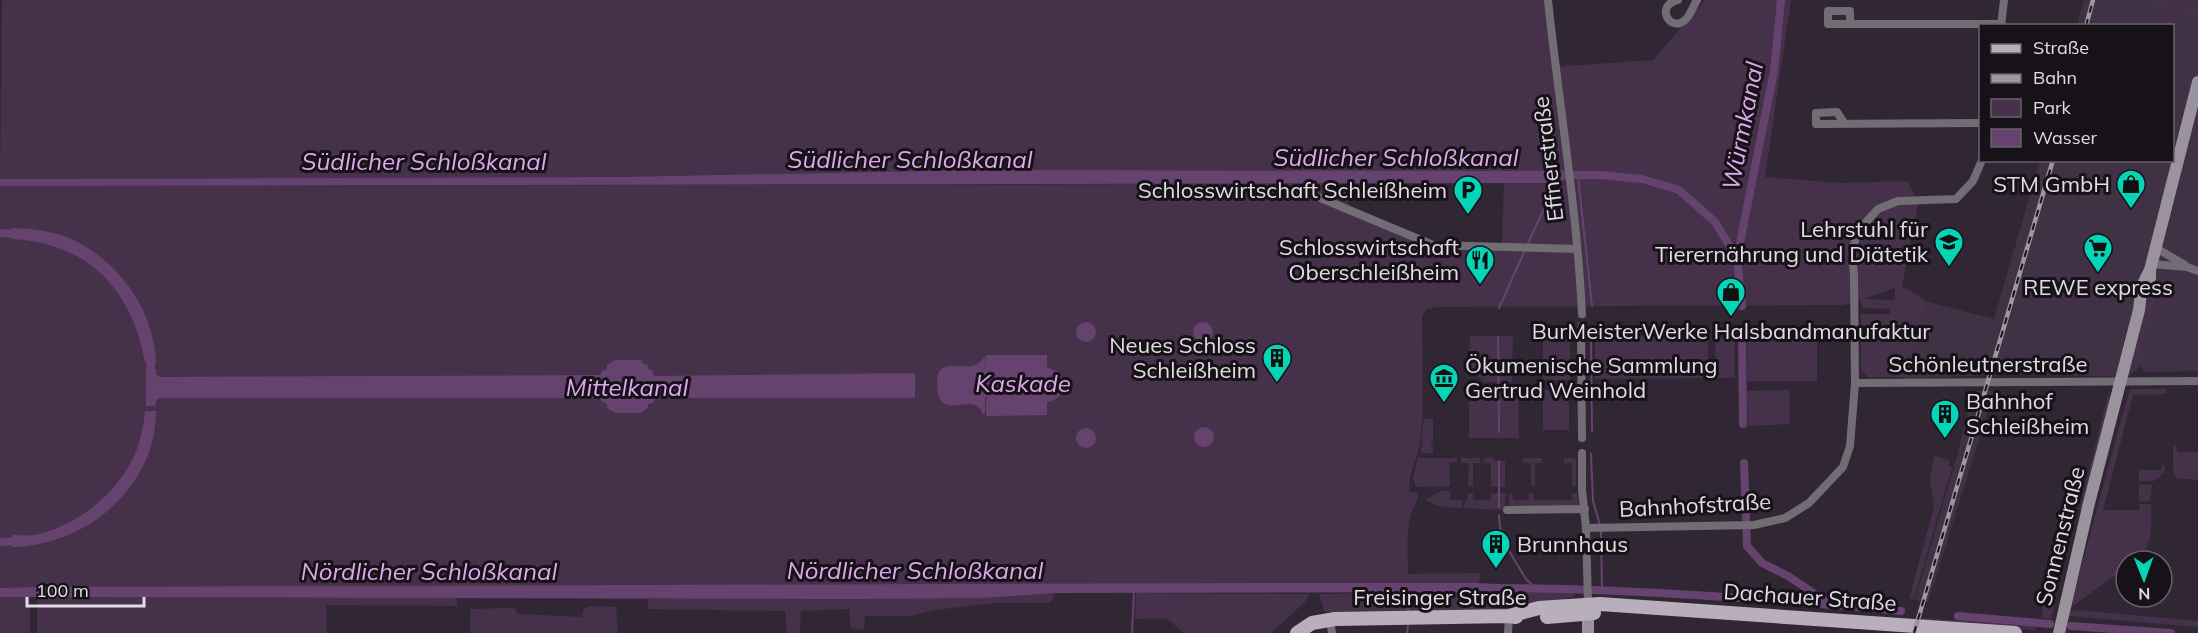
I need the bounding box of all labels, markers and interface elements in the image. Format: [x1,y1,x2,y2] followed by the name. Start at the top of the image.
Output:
[1979,24,2174,162] legend
[2033,36,2089,59] text: Straße
[1715,59,1769,193] water label: Würmkanal
[2033,66,2077,89] text: Bahn
[1526,95,1570,223] street label: Effnerstraße
[2033,96,2072,119] text: Park
[2033,126,2097,149] text: Wasser
[1274,142,1519,172] water label: Südlicher Schloßkanal
[788,144,1033,174] water label: Südlicher Schloßkanal
[302,146,547,176] water label: Südlicher Schloßkanal
[2115,168,2147,210] shop icon: STM GmbH
[1993,170,2110,198] place label: STM GmbH
[1452,174,1484,216] parking icon: Schlosswirtschaft Schleißheim
[1138,176,1447,204] place label: Schlosswirtschaft Schleißheim
[1655,215,1929,268] place label: Lehrstuhl für Tierernährung und Diätetik
[1933,226,1965,268] school or university icon: Lehrstuhl für Tierernährung und Diätetik
[2082,232,2114,274] supermarket icon: REWE express
[1279,233,1459,286] place label: Schlosswirtschaft Oberschleißheim
[1464,244,1496,286] restaurant icon: Schlosswirtschaft Oberschleißheim
[2023,273,2173,301] place label: REWE express
[1715,276,1747,318] shop icon: BurMeisterWerke Halsbandmanufaktur
[1532,317,1930,345] place label: BurMeisterWerke Halsbandmanufaktur
[1109,331,1256,384] place label: Neues Schloss Schleißheim
[1261,342,1293,384] building icon: Neues Schloss Schleißheim
[1889,350,2087,378] street label: Schönleutnerstraße
[1465,351,1717,404] place label: Ökumenische Sammlung Gertrud Weinhold
[1428,362,1460,404] museum icon: Ökumenische Sammlung Gertrud Weinhold
[975,368,1071,398] water label: Kaskade
[566,372,688,402] water label: Mittelkanal
[1966,387,2089,440] place label: Bahnhof Schleißheim
[1929,398,1961,440] building icon: Bahnhof Schleißheim
[2029,464,2091,608] street label: Sonnenstraße
[1618,487,1772,523] street label: Bahnhofstraße
[1480,528,1512,570] building icon: Brunnhaus
[1517,530,1628,558] place label: Brunnhaus
[2114,549,2174,609] north arrow
[787,555,1043,585] water label: Nördlicher Schloßkanal
[301,556,557,586] water label: Nördlicher Schloßkanal
[27,570,144,608] scale bar
[1723,577,1897,617] street label: Dachauer Straße
[36,579,89,602] text: 100 m
[1353,583,1527,611] street label: Freisinger Straße
[2138,584,2150,604] text: N

